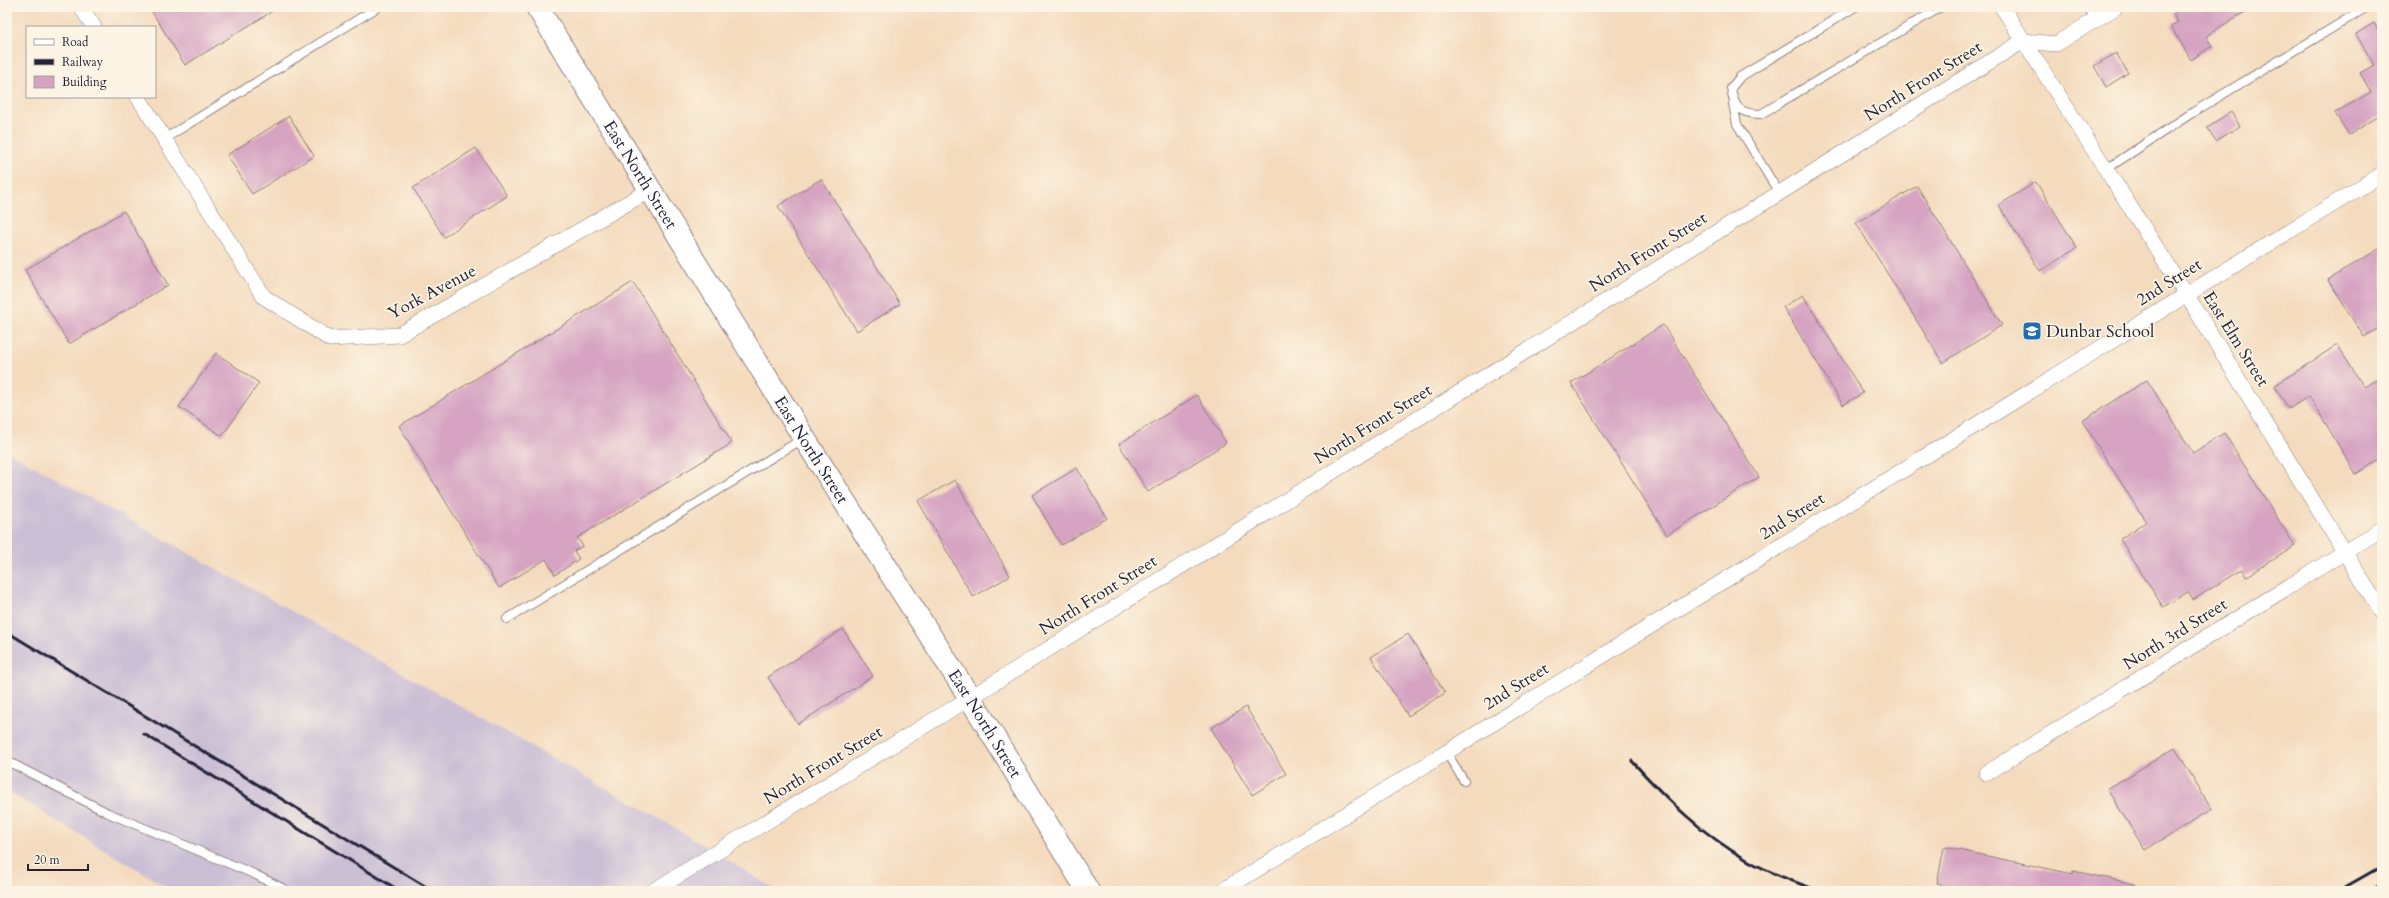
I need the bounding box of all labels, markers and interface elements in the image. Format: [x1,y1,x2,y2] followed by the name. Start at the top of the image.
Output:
[26,26,156,98] legend
[62,34,89,50] text: Road
[1860,35,1987,126] street label: North Front Street
[62,54,104,70] text: Railway
[62,74,107,90] text: Building
[598,116,683,234] street label: East North Street
[1585,206,1712,297] street label: North Front Street
[2132,253,2207,311] street label: 2nd Street
[384,259,480,325] street label: York Avenue
[2198,287,2275,391] street label: East Elm Street
[2021,320,2043,342] school or university icon: Dunbar School
[2046,320,2155,343] place label: Dunbar School
[1310,378,1437,469] street label: North Front Street
[769,391,855,509] street label: East North Street
[1755,487,1830,545] street label: 2nd Street
[1035,549,1162,640] street label: North Front Street
[2119,592,2232,675] street label: North 3rd Street
[1479,657,1554,715] street label: 2nd Street
[943,665,1028,782] street label: East North Street
[759,720,887,810] street label: North Front Street
[28,846,88,872] scale bar
[34,852,61,868] text: 20 m

